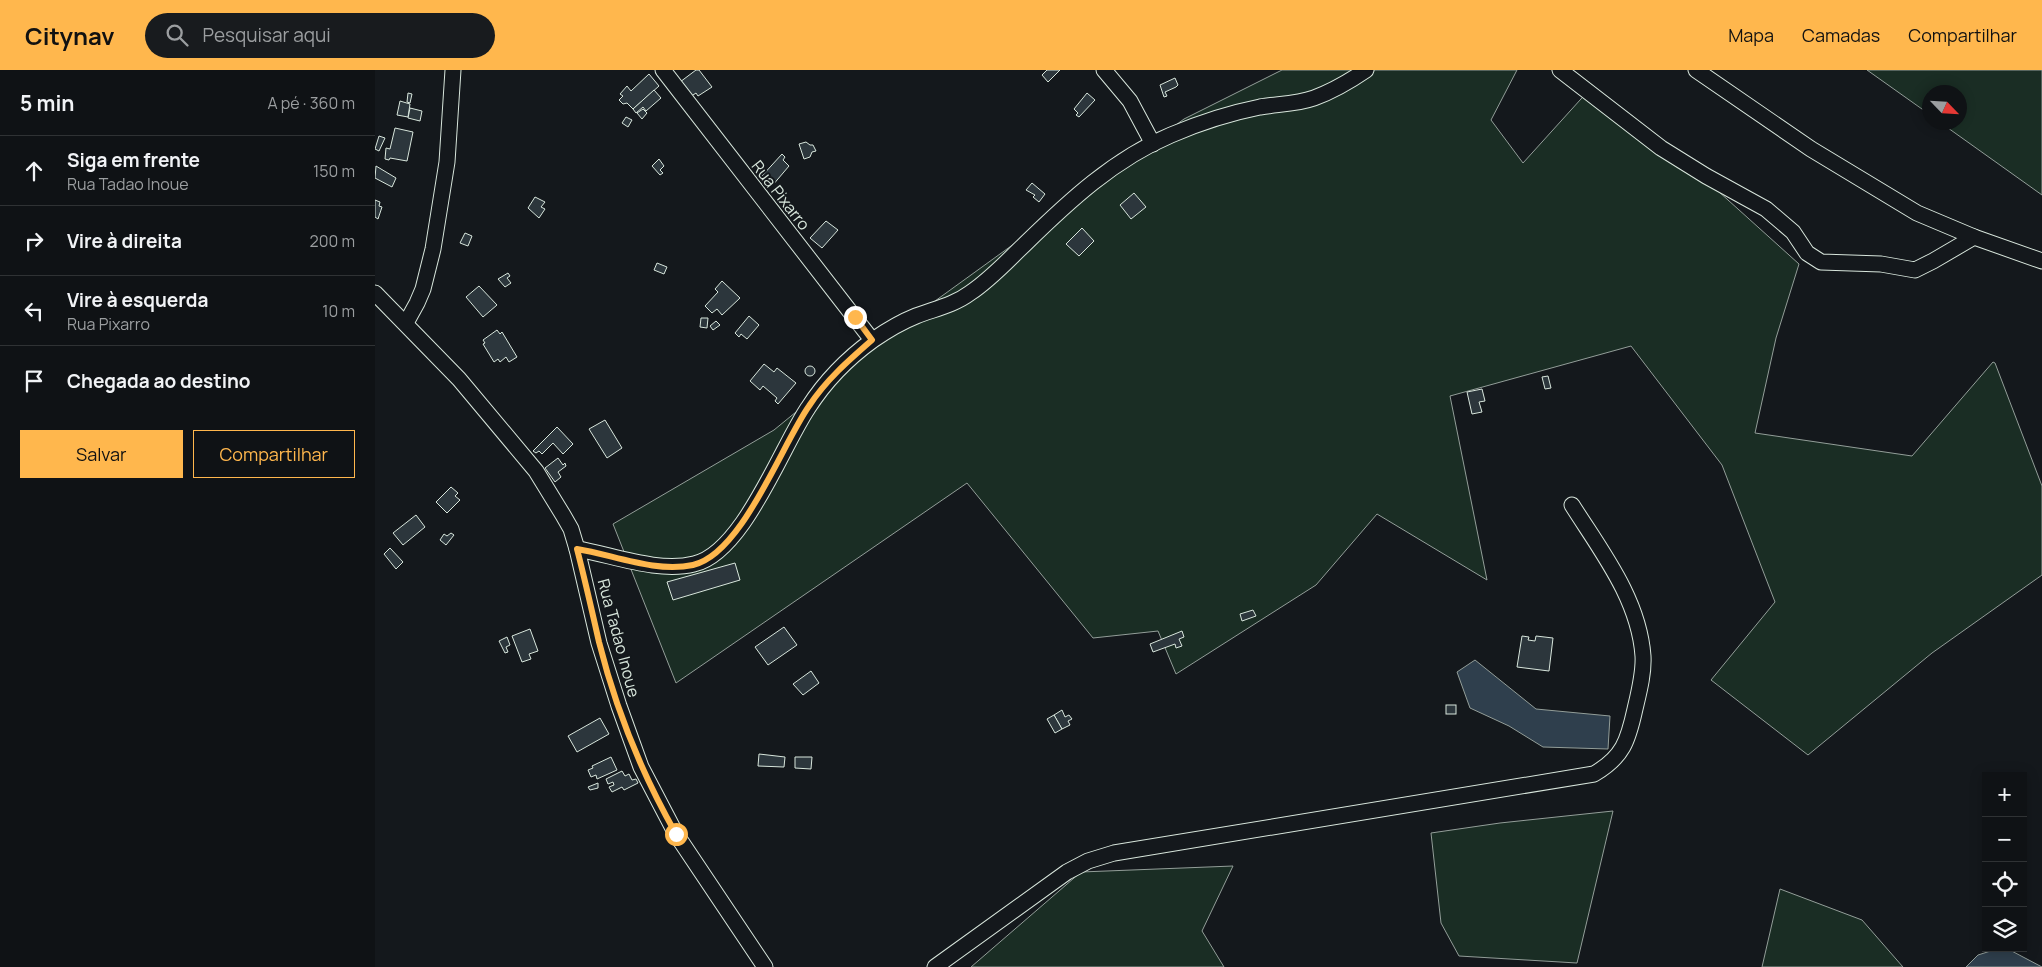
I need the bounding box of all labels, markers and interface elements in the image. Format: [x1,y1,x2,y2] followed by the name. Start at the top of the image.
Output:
[145,13,495,58] search box
[25,19,115,52] text: Citynav
[163,21,191,49] icon: search
[203,22,331,48] text: Pesquisar aqui
[1728,23,1774,47] text: Mapa
[1802,23,1880,47] text: Camadas
[1908,23,2017,47] text: Compartilhar
[1922,85,1967,130] north arrow
[20,89,74,117] text: 5 min
[268,92,355,114] text: A pé · 360 m
[67,147,200,173] text: Siga em frente
[747,156,815,234] street label: Rua Pixarro
[20,157,48,185] icon: ahead
[313,160,355,182] text: 150 m
[67,173,189,195] text: Rua Tadao Inoue
[20,227,48,255] icon: right
[67,228,182,254] text: Vire à direita
[310,230,355,252] text: 200 m
[67,287,208,313] text: Vire à esquerda
[20,297,48,325] icon: left
[322,300,355,322] text: 10 m
[844,306,867,329] route end
[67,313,150,335] text: Rua Pixarro
[20,367,48,395] icon: arrive
[67,368,250,394] text: Chegada ao destino
[20,430,183,478] button: Salvar
[193,430,355,478] button: Compartilhar
[593,576,645,700] street label: Rua Tadao Inoue
[1982,772,2027,952] map controls
[1982,772,2027,817] button: +
[1982,817,2027,862] button: −
[665,823,688,846] route start
[1982,862,2027,907] button: locate
[1982,907,2027,952] button: layers

